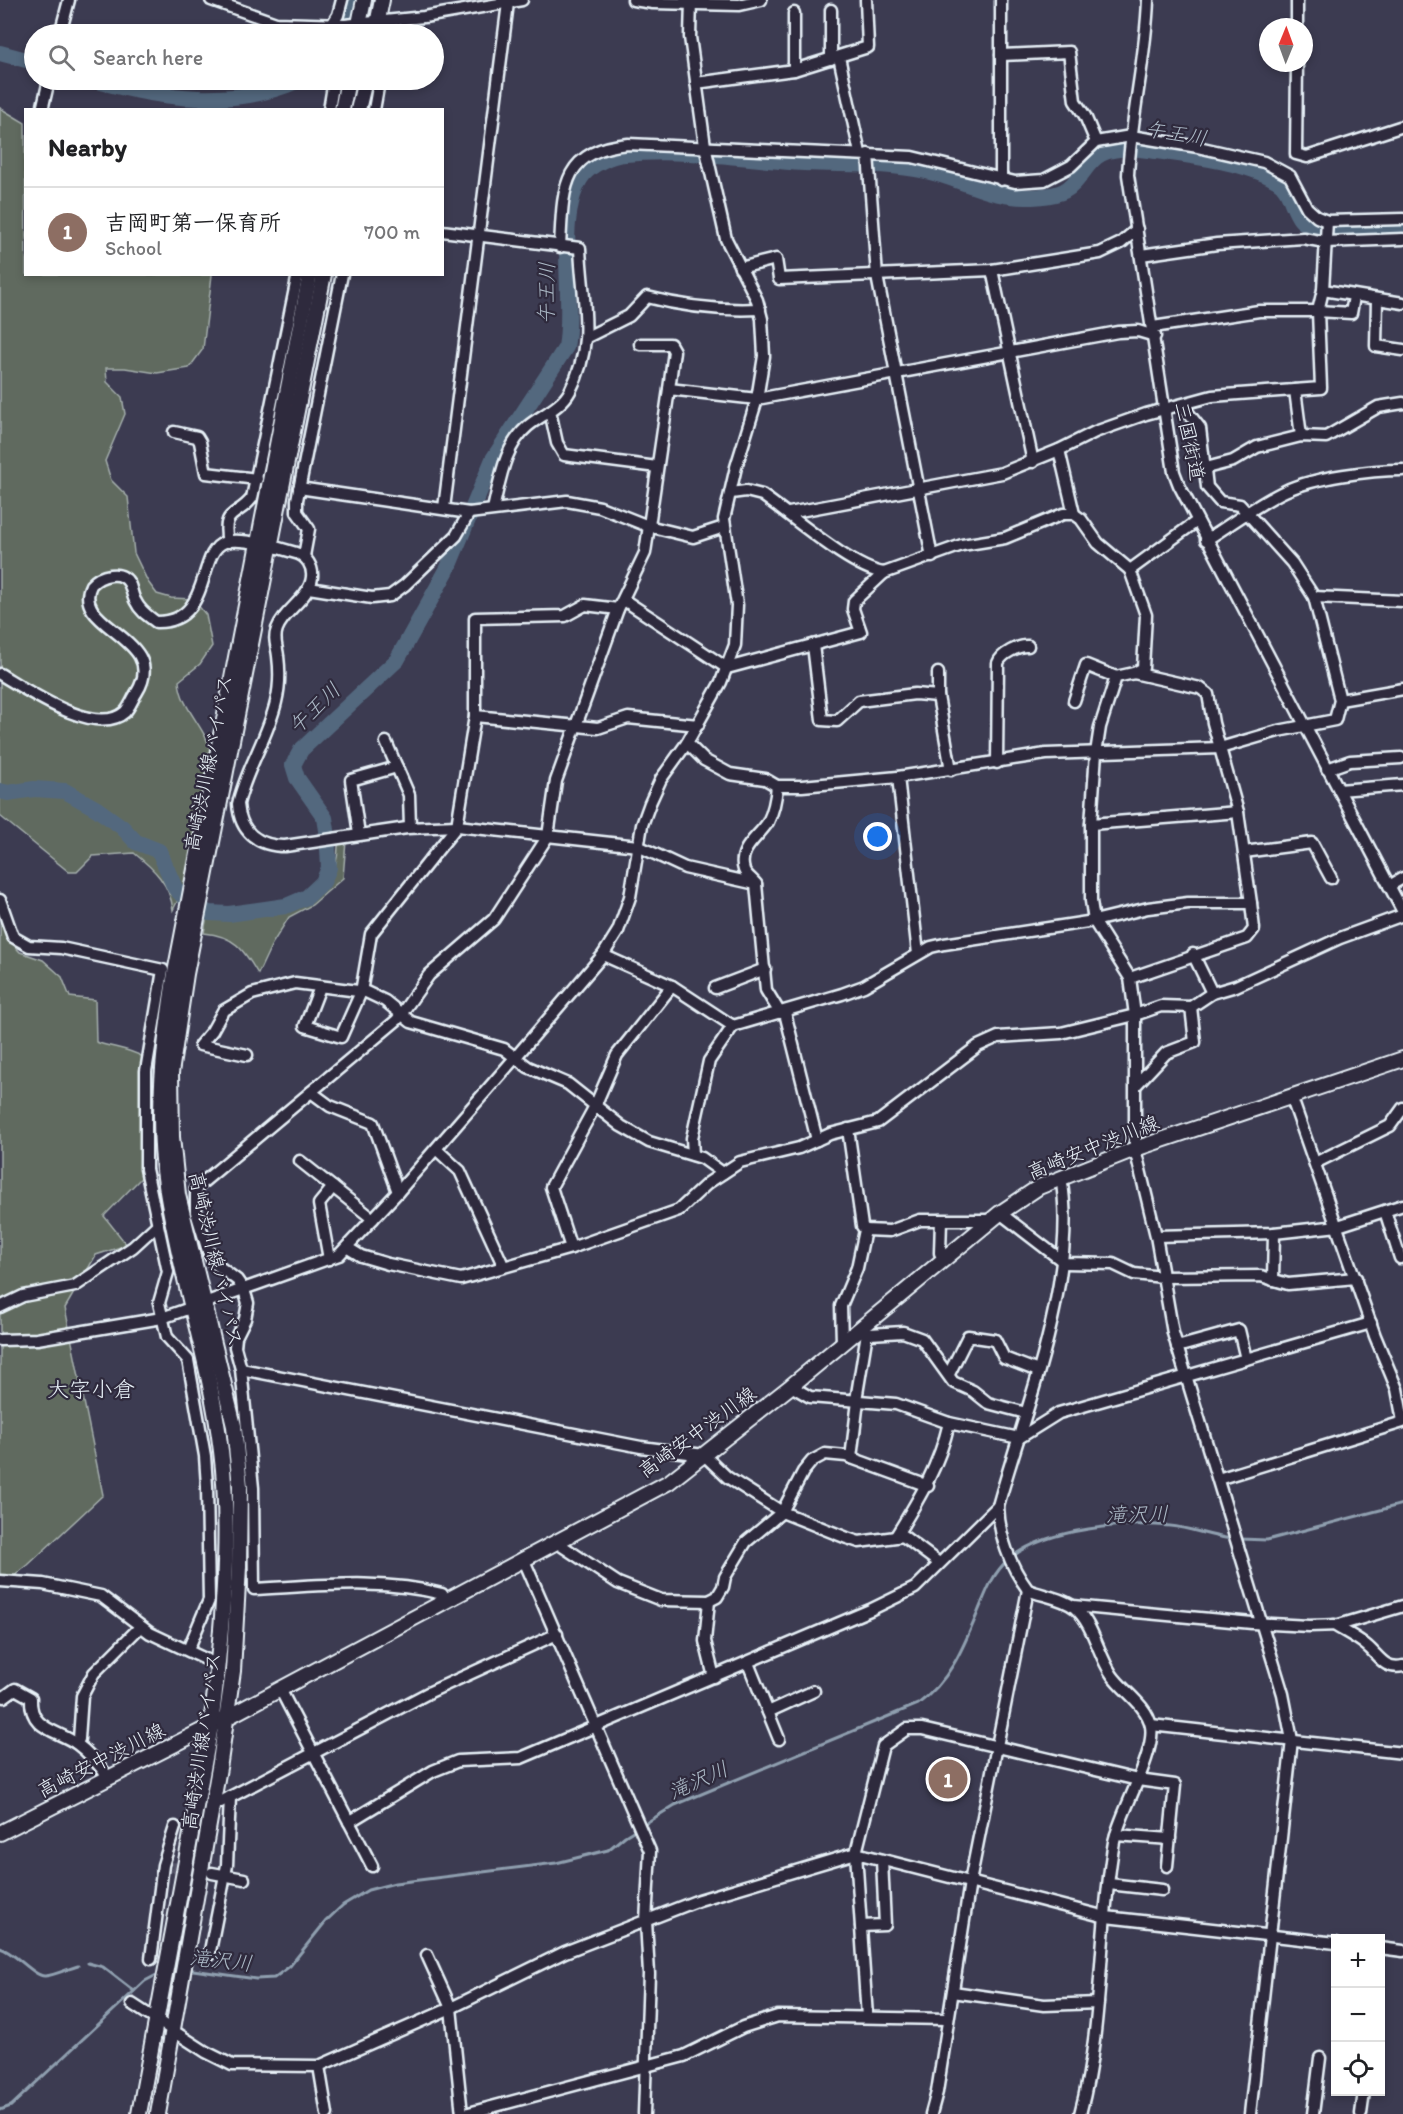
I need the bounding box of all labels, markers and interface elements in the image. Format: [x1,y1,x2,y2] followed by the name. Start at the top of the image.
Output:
[1259,18,1313,72] north arrow
[24,24,444,90] search box
[45,41,78,74] icon: search
[93,44,203,71] text: Search here
[1143,115,1209,151] water label: 午王川
[48,131,127,163] text: Nearby
[105,209,281,236] text: 吉岡町第一保育所
[63,220,72,244] text: 1
[364,220,420,244] text: 700 m
[105,236,162,260] text: School
[533,261,559,325] water label: 午王川
[1170,399,1210,483] street label: 三国街道
[179,673,237,853] street label: 高崎渋川線バイパス
[283,677,345,739] water label: 午王川
[863,822,892,851] your location
[1024,1110,1162,1184] street label: 高崎安中渋川線
[184,1169,248,1349] street label: 高崎渋川線バイパス
[47,1376,135,1403] district label: 大字小倉
[633,1381,761,1483] street label: 高崎安中渋川線
[1105,1501,1169,1527] water label: 滝沢川
[177,1650,225,1832] street label: 高崎渋川線バイパス
[33,1718,169,1802] street label: 高崎安中渋川線
[664,1756,732,1804] water label: 滝沢川
[928,1756,968,1802] pin: 1
[1331,1934,1385,2096] map controls
[1331,1934,1385,1988] button: +
[188,1944,254,1976] water label: 滝沢川
[1331,1988,1385,2042] button: −
[1331,2042,1385,2096] button: locate

